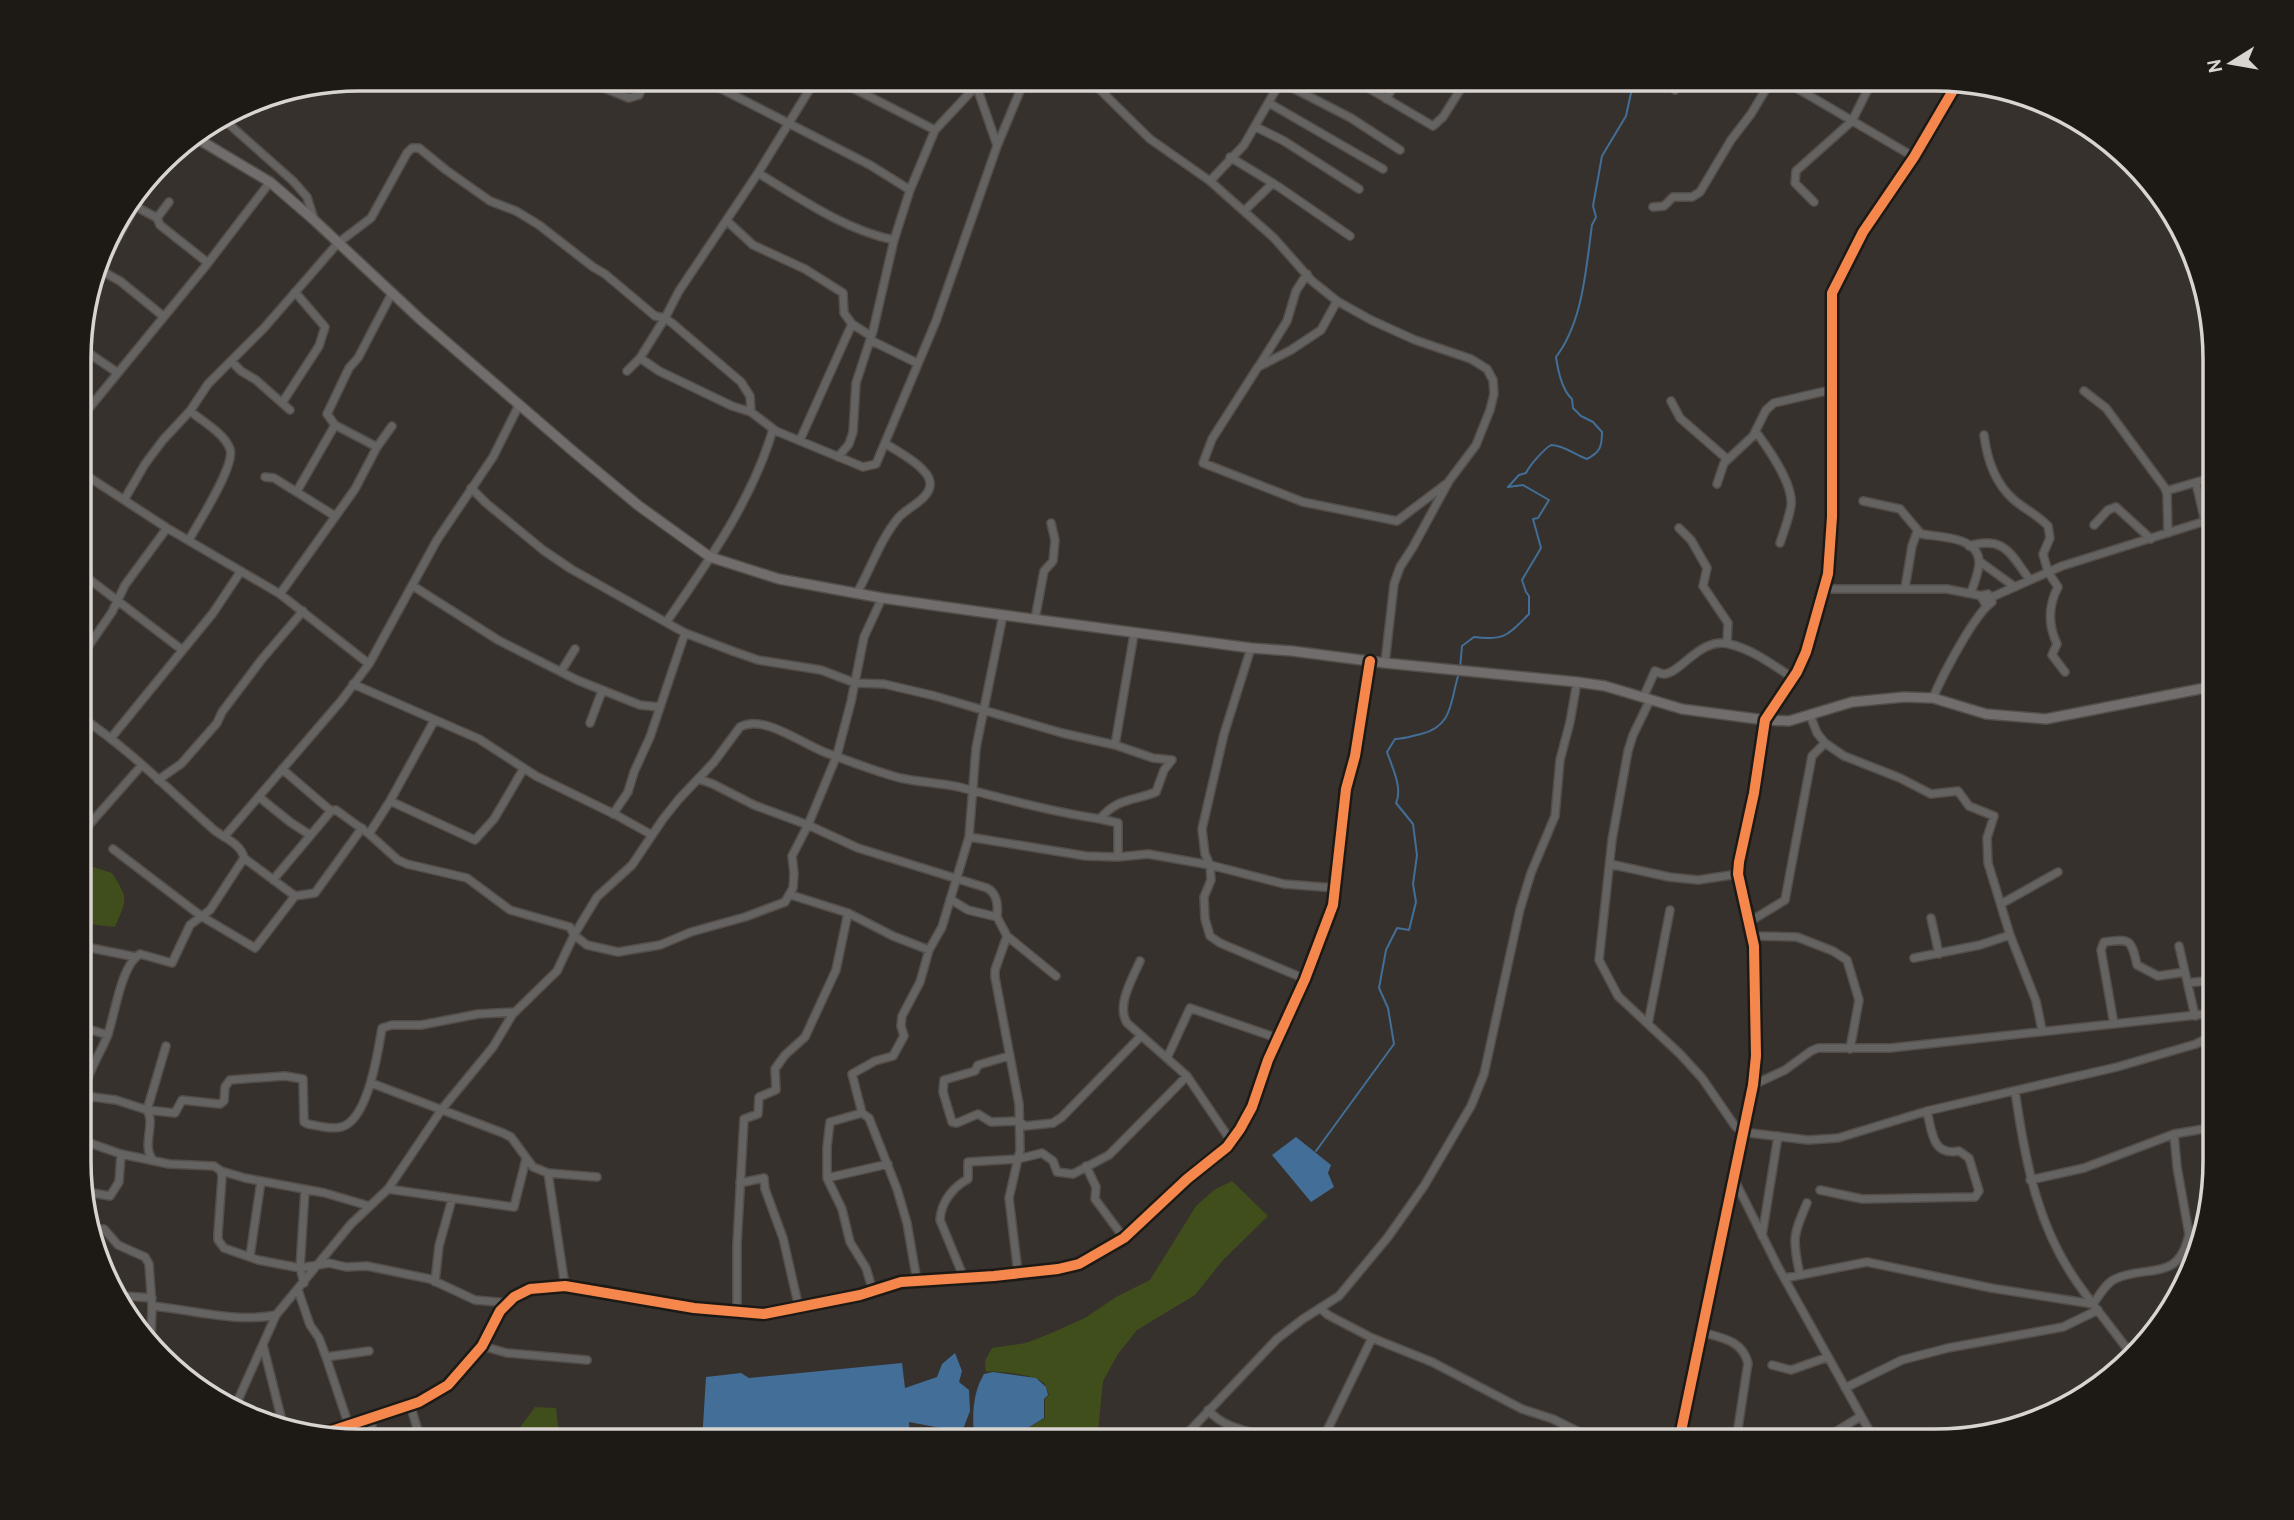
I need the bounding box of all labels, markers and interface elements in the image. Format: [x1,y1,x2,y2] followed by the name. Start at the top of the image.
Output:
[2196,28,2266,98] north arrow
[2203,57,2229,75] text: N

